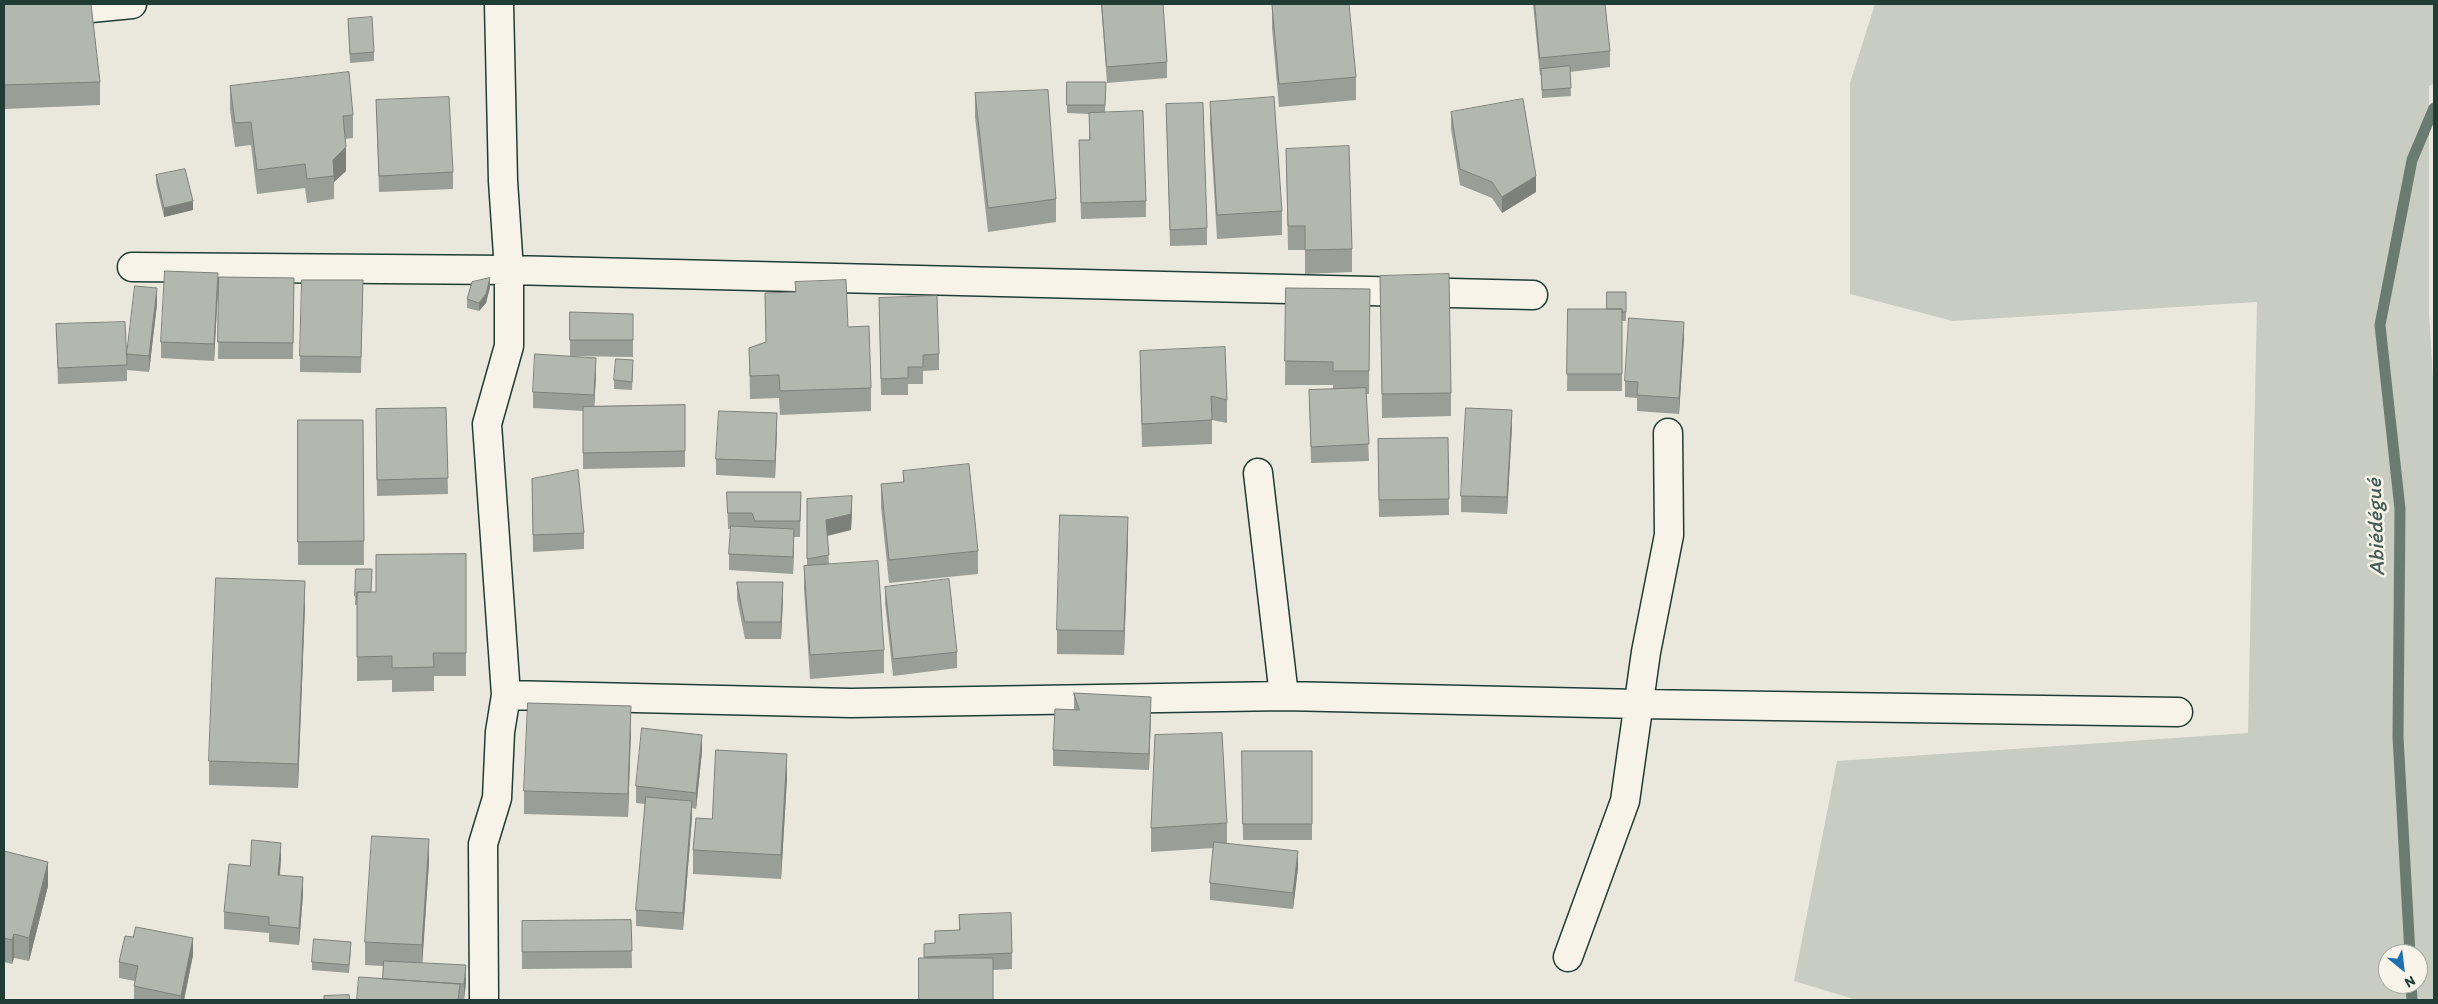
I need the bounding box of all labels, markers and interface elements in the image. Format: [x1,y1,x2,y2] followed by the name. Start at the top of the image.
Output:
[2362,478,2392,576] water label: Abiédégué
[2378,944,2428,994] north arrow
[2402,972,2418,991] text: N

